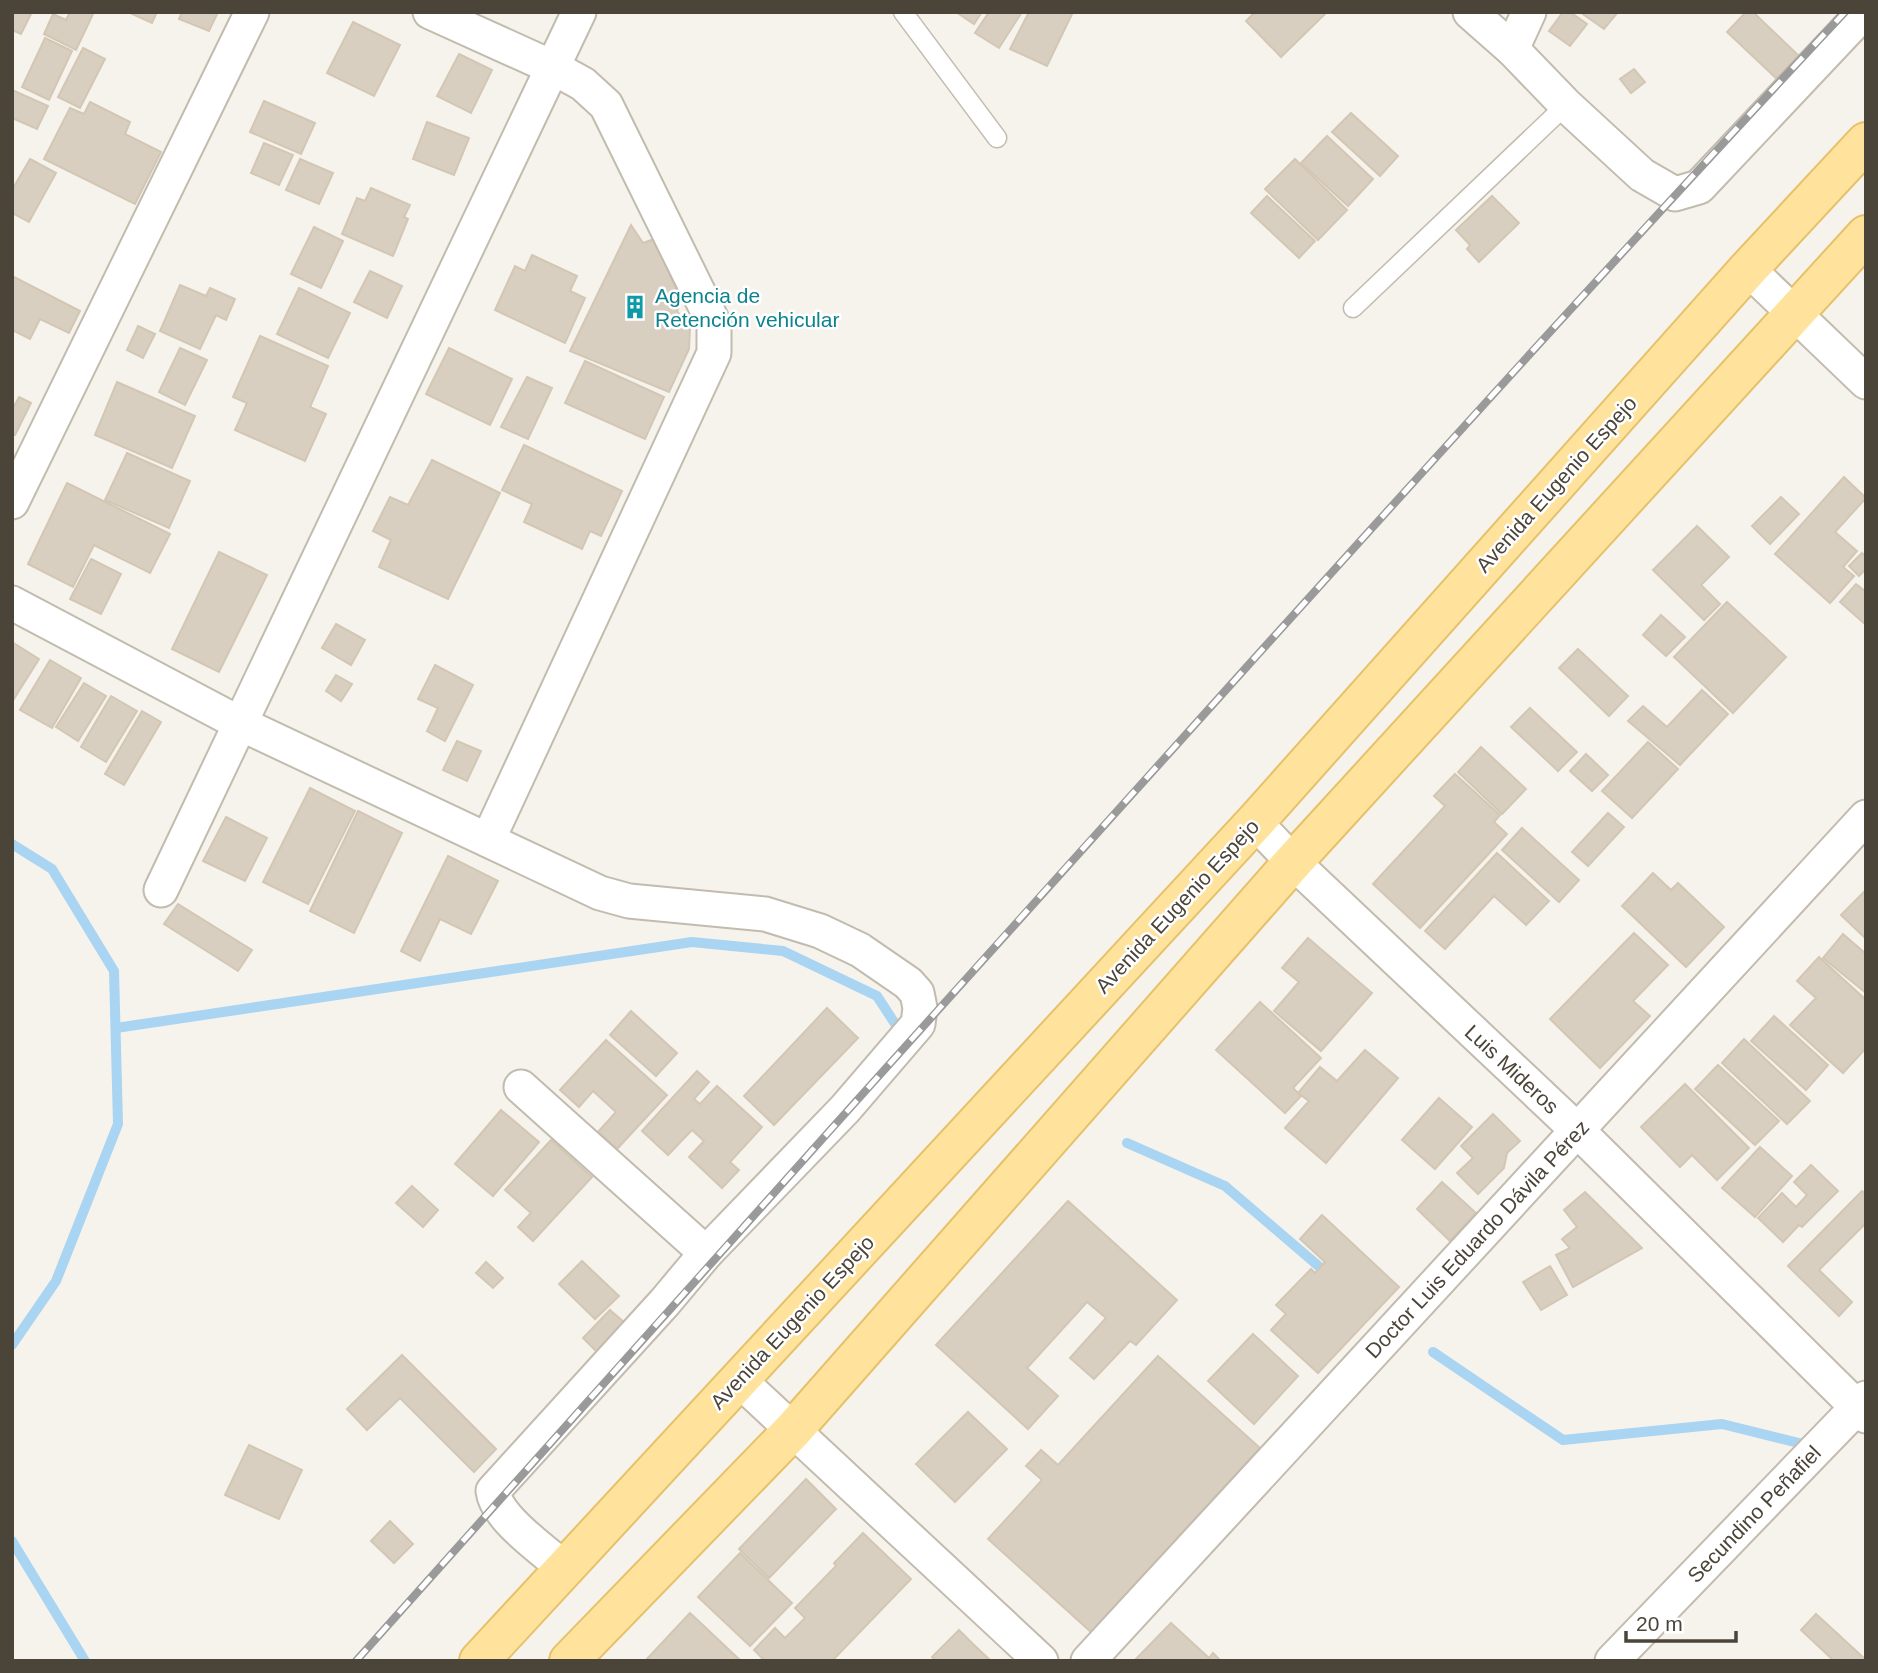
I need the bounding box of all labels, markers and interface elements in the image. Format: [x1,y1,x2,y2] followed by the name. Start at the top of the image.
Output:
[655,284,839,331] place label: Agencia de Retención vehicular
[621,293,649,321] building icon: Agencia de Retención vehicular
[1471,391,1641,577] street label: Avenida Eugenio Espejo
[1091,815,1263,997] street label: Avenida Eugenio Espejo
[1461,1020,1563,1118] street label: Luis Mideros
[1361,1115,1593,1363] street label: Doctor Luis Eduardo Dávila Pérez
[706,1231,878,1413] street label: Avenida Eugenio Espejo
[1683,1441,1825,1587] street label: Secundino Peñafiel
[1626,1600,1736,1644] scale bar
[1636,1612,1683,1635] text: 20 m

